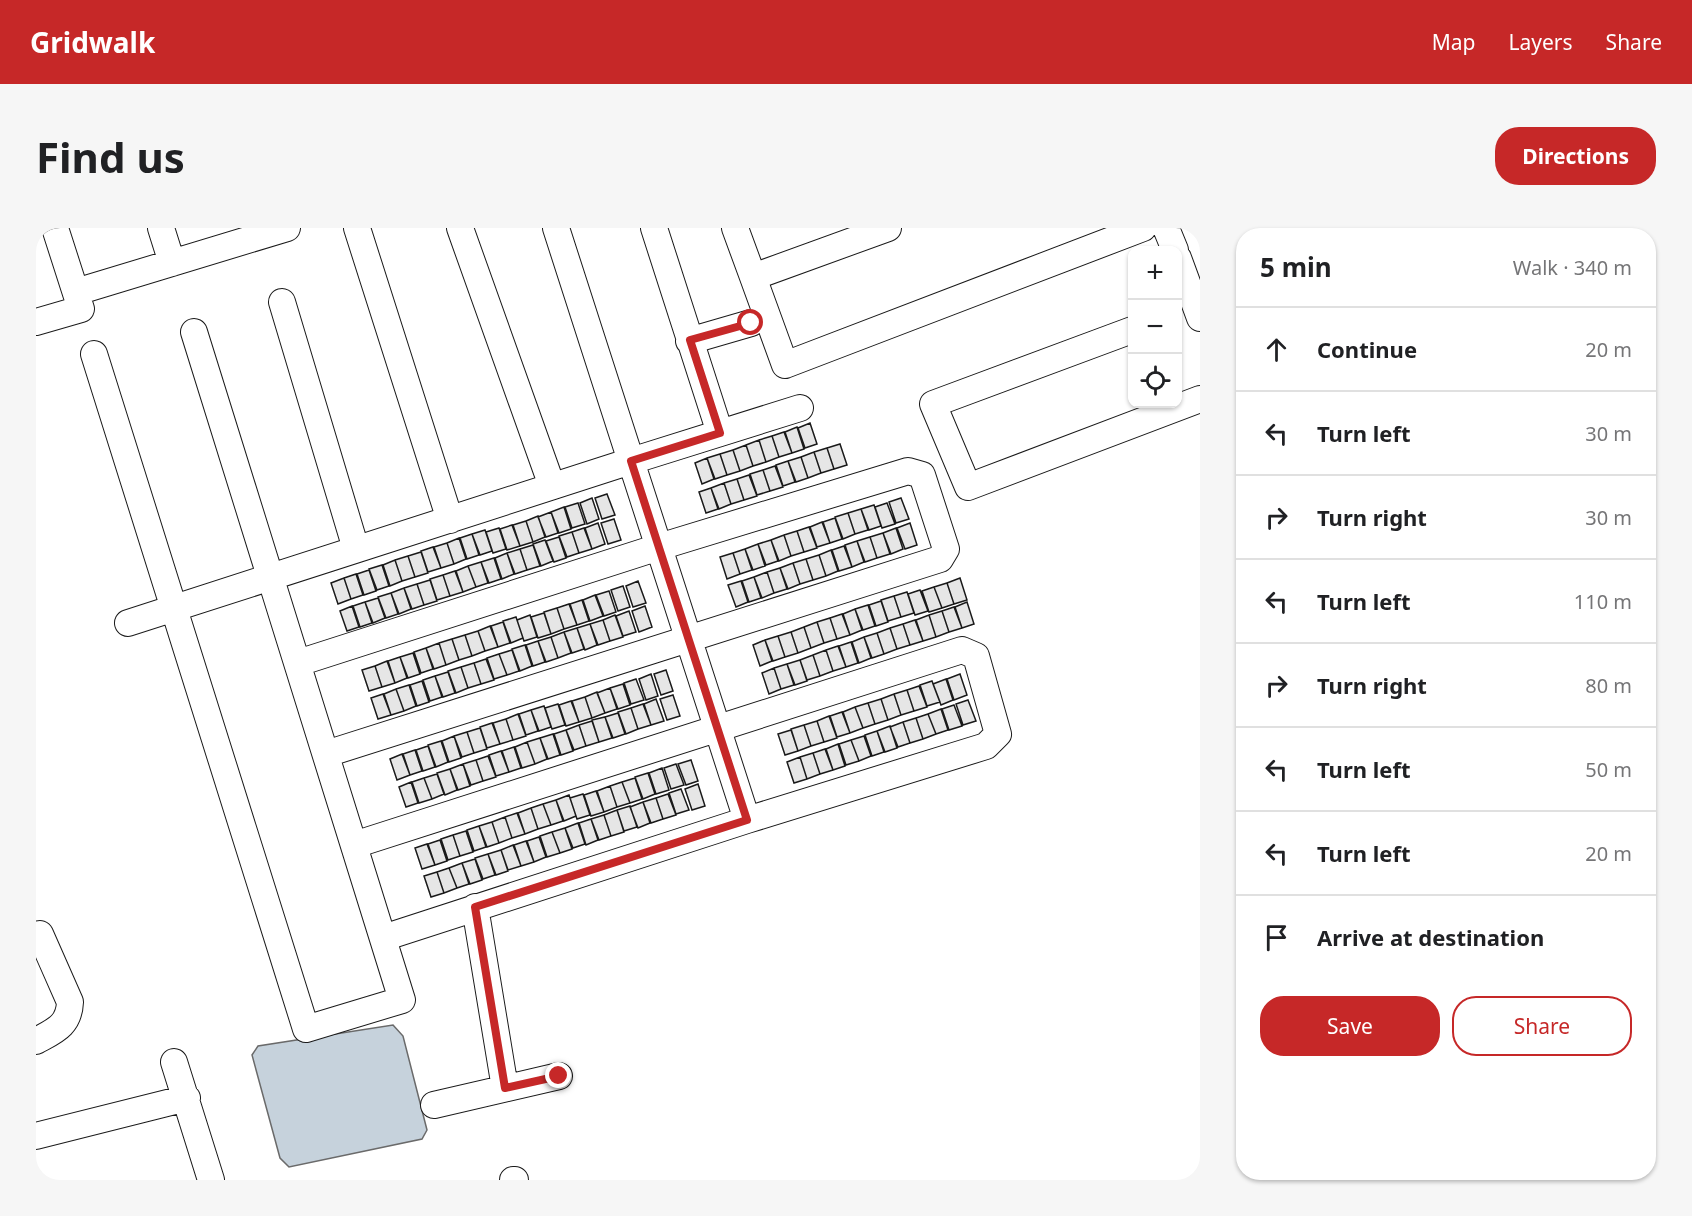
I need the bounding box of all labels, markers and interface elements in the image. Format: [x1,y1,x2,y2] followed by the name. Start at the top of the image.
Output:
[30,23,155,61] text: Gridwalk
[1432,28,1476,56] text: Map
[1509,28,1573,56] text: Layers
[1606,28,1662,56] text: Share
[1495,127,1656,185] button: Directions
[36,128,185,185] text: Find us
[1128,246,1182,408] map controls
[1128,246,1182,300] button: +
[1260,249,1332,285] text: 5 min
[1513,254,1632,281] text: Walk · 340 m
[1128,300,1182,354] button: −
[737,309,763,335] route start
[1260,333,1293,366] icon: ahead
[1317,334,1417,364] text: Continue
[1585,336,1632,363] text: 20 m
[1128,354,1182,408] button: locate
[1260,417,1293,450] icon: left
[1317,418,1411,448] text: Turn left
[1585,420,1632,447] text: 30 m
[1260,501,1293,534] icon: right
[1317,502,1427,532] text: Turn right
[1585,504,1632,531] text: 30 m
[1260,585,1293,618] icon: left
[1317,586,1411,616] text: Turn left
[1574,588,1632,615] text: 110 m
[1260,669,1293,702] icon: right
[1317,670,1427,700] text: Turn right
[1585,672,1632,699] text: 80 m
[1260,753,1293,786] icon: left
[1317,754,1411,784] text: Turn left
[1585,756,1632,783] text: 50 m
[1260,837,1293,870] icon: left
[1317,838,1411,868] text: Turn left
[1585,840,1632,867] text: 20 m
[1260,921,1293,954] icon: arrive
[1317,922,1544,952] text: Arrive at destination
[1260,996,1440,1056] button: Save
[1452,996,1632,1056] button: Share
[545,1062,571,1088] route end

